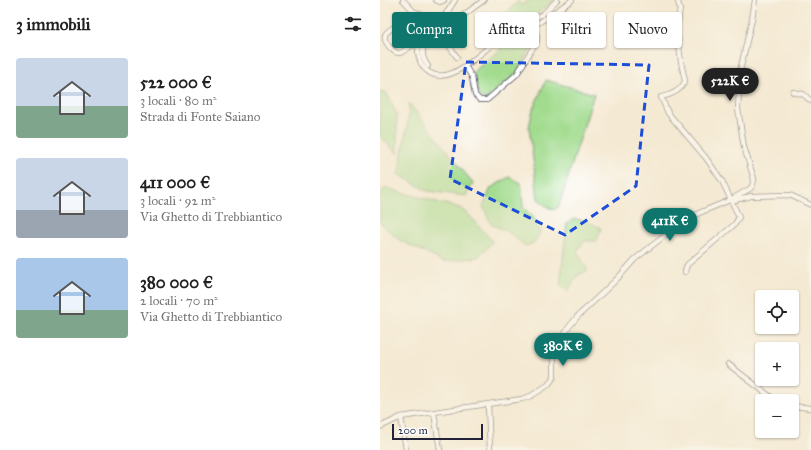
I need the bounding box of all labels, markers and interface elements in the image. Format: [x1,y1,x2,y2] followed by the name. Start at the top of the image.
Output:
[392,12,467,48] chip: Compra
[475,12,539,48] chip: Affitta
[547,12,606,48] chip: Filtri
[614,12,682,48] chip: Nuovo
[342,13,364,35] icon: filters
[16,14,90,35] text: 3 immobili
[697,68,763,102] pin: 522K €
[140,72,212,93] text: 522 000 €
[711,73,749,89] text: 522K €
[48,74,96,122] icon: home
[140,93,217,109] text: 3 locali · 80 m²
[140,109,261,125] text: Strada di Fonte Saiano
[140,172,210,193] text: 411 000 €
[48,174,96,222] icon: home
[140,193,216,209] text: 3 locali · 92 m²
[637,208,703,242] pin: 411K €
[140,209,282,225] text: Via Ghetto di Trebbiantico
[651,213,689,229] text: 411K €
[140,272,213,293] text: 380 000 €
[48,274,96,322] icon: home
[755,290,799,438] map controls
[755,290,799,334] button: locate
[140,293,218,309] text: 2 locali · 70 m²
[140,309,282,325] text: Via Ghetto di Trebbiantico
[530,333,596,367] pin: 380K €
[543,338,583,354] text: 380K €
[755,342,799,386] button: +
[755,394,799,438] button: −
[392,422,483,441] scale bar
[398,424,428,437] text: 200 m

